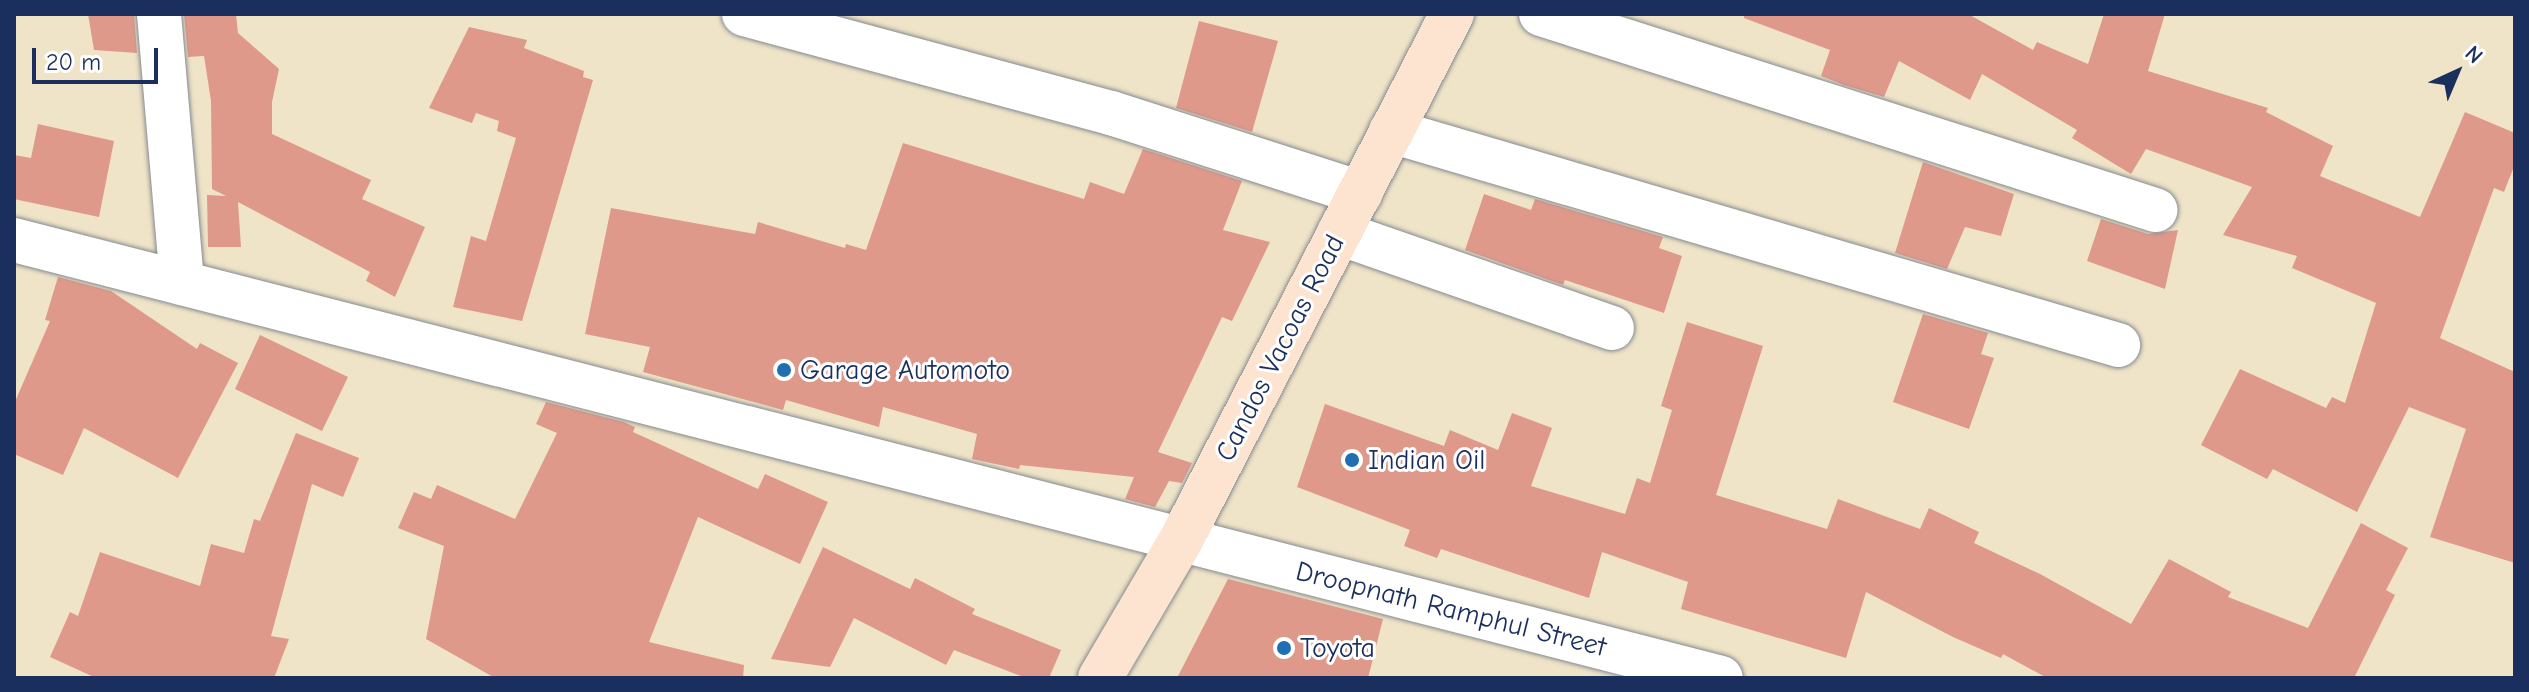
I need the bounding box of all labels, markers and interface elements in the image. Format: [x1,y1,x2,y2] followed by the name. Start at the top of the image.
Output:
[36,32,162,82] scale bar
[2417,32,2497,112] north arrow
[2459,40,2488,69] text: N
[46,48,101,76] text: 20 m
[1208,229,1352,467] street label: Candos Vacoas Road
[800,353,1010,387] place label: Garage Automoto
[775,361,793,379] marker: Garage Automoto
[1368,443,1485,477] place label: Indian Oil
[1343,451,1361,469] marker: Indian Oil
[1292,554,1610,664] street label: Droopnath Ramphul Street
[1300,631,1375,665] place label: Toyota
[1275,639,1293,657] marker: Toyota

